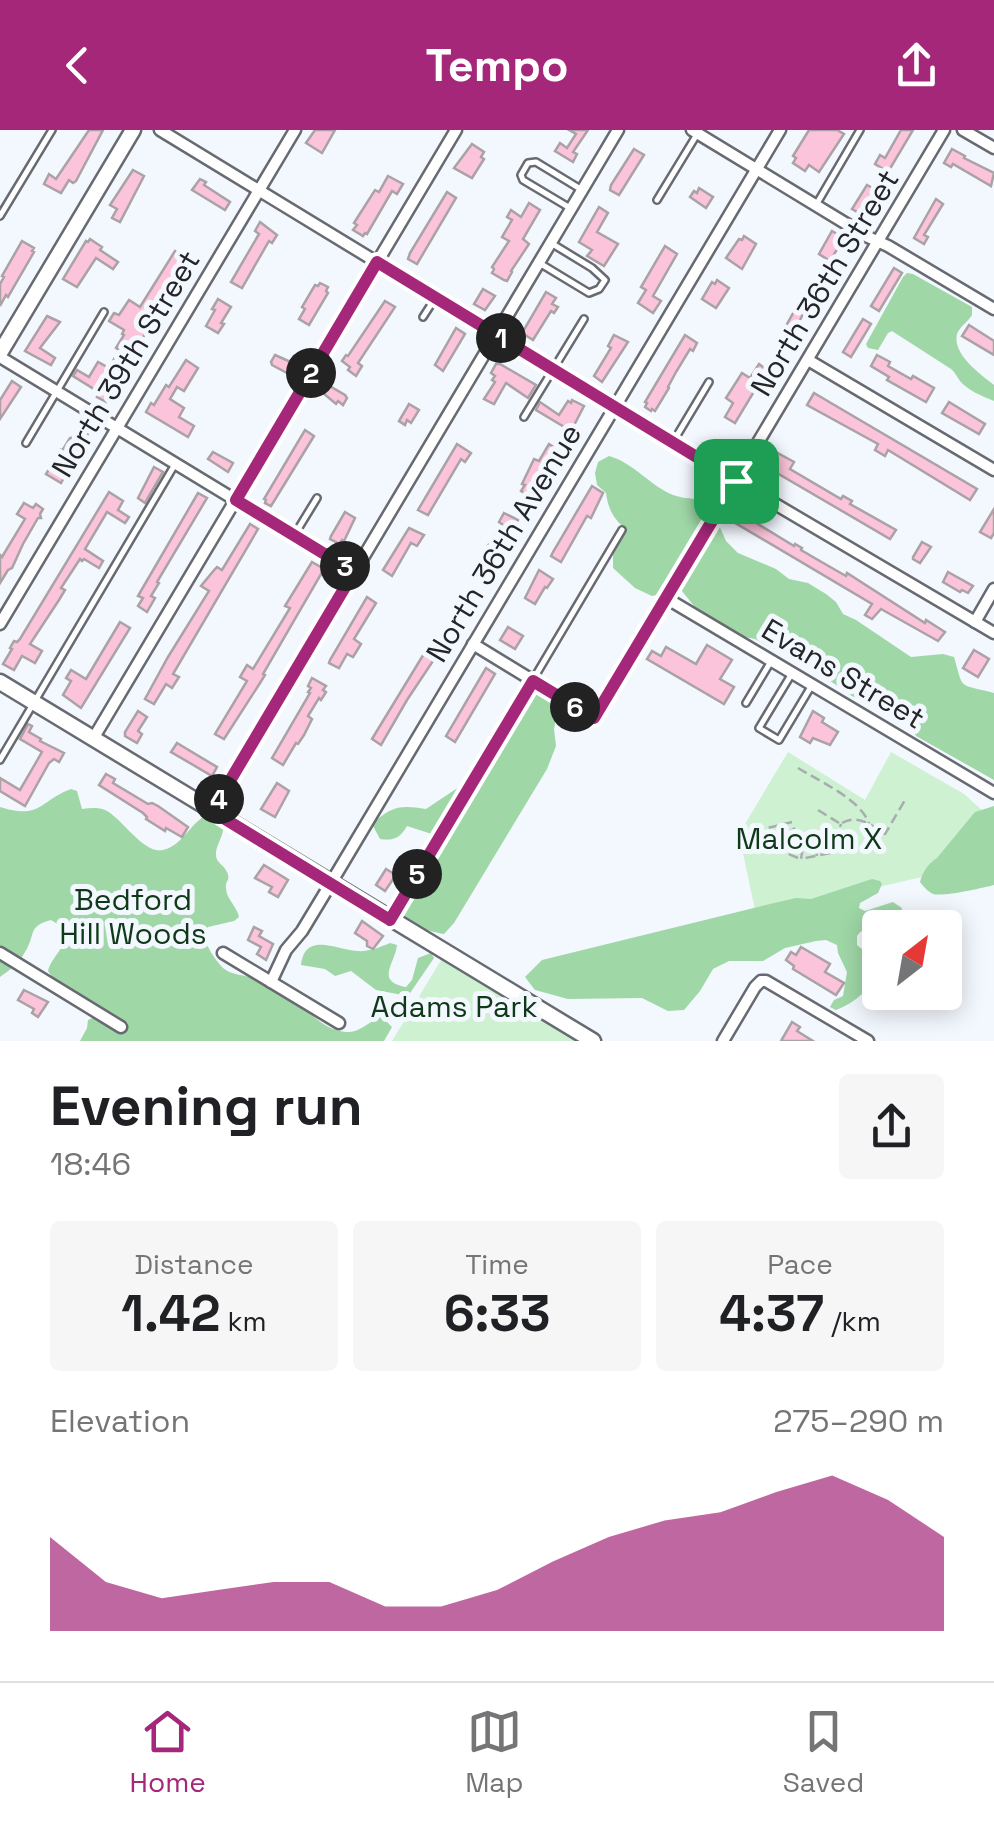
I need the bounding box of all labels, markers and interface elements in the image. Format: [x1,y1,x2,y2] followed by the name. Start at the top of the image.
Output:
[426,37,568,94] text: Tempo
[50,38,105,93] icon: back
[889,38,944,93] icon: share
[741,162,908,403] street label: North 36th Street
[42,243,209,484] street label: North 39th Street
[476,313,526,363] pin: 1
[495,320,507,356] text: 1
[286,348,336,398] pin: 2
[303,355,319,391] text: 2
[417,416,590,669] street label: North 36th Avenue
[694,439,779,524] pin
[709,454,764,509] icon: arrive
[320,541,370,591] pin: 3
[336,548,354,584] text: 3
[755,610,932,738] street label: Evans Street
[550,682,600,732] pin: 6
[566,689,584,725] text: 6
[194,774,244,824] pin: 4
[210,781,228,817] text: 4
[735,819,883,858] park label: Malcolm X
[392,849,442,899] pin: 5
[409,856,425,892] text: 5
[59,880,207,953] park label: Bedford Hill Woods
[862,910,962,1010] north arrow
[862,910,962,1010] map controls
[370,987,538,1026] park label: Adams Park
[50,1071,363,1141] text: Evening run
[839,1074,944,1179] button: share
[50,1144,131,1184] text: 18:46
[134,1246,254,1282] text: Distance
[465,1246,529,1282] text: Time
[767,1246,833,1282] text: Pace
[121,1282,220,1346] text: 1.42
[444,1282,550,1346] text: 6:33
[719,1282,824,1346] text: 4:37
[220,1303,267,1339] text: km
[824,1303,881,1339] text: /km
[50,1401,190,1441] text: Elevation
[773,1401,944,1441] text: 275–290 m
[130,1704,206,1800] tab: Home
[465,1704,524,1800] tab: Map
[783,1704,864,1800] tab: Saved

